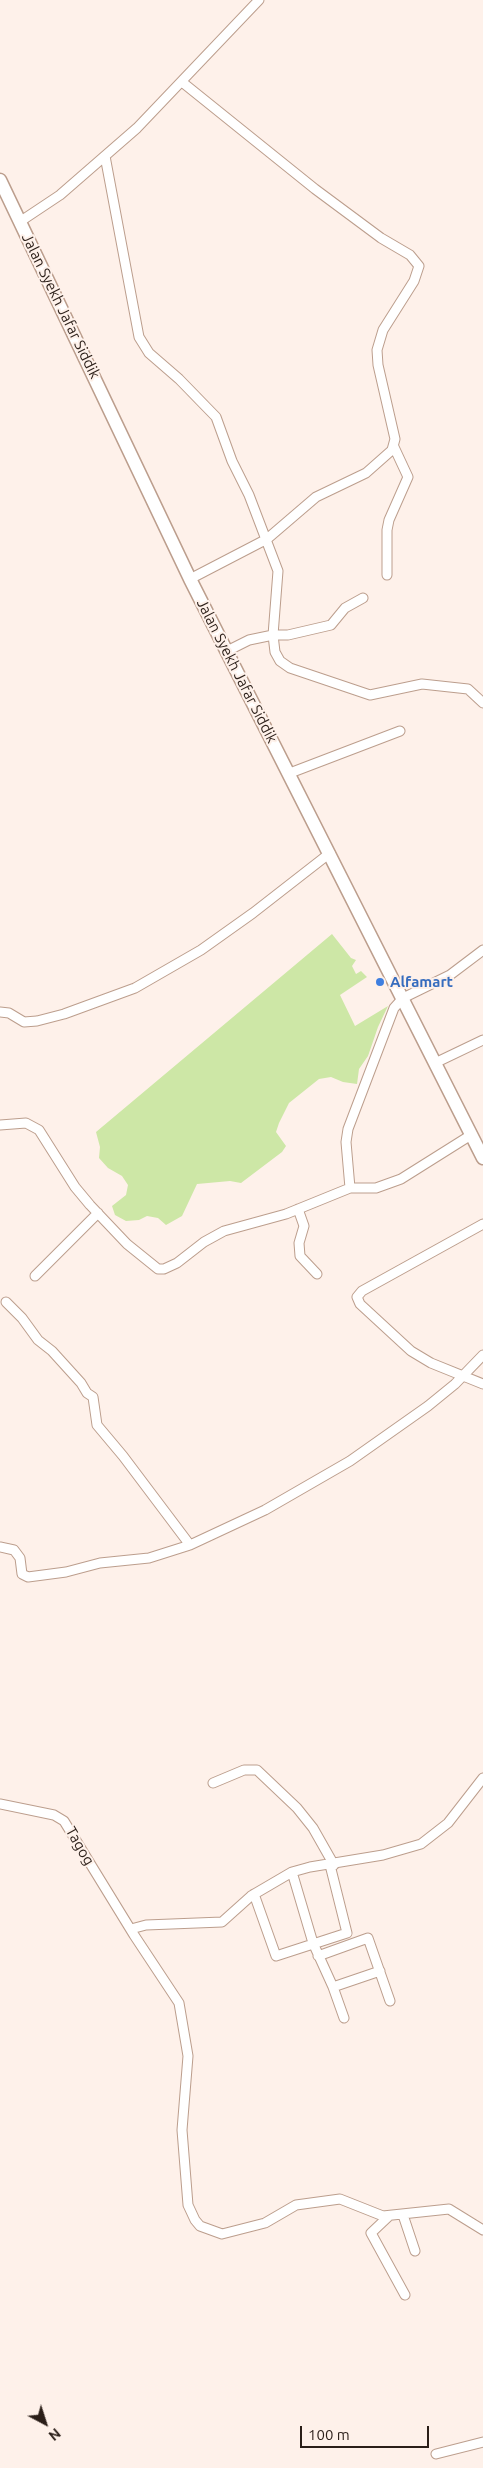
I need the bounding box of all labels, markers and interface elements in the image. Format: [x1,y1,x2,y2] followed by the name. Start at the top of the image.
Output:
[18,230,104,382] street label: Jalan Syekh Jafar Siddik
[193,596,281,746] street label: Jalan Syekh Jafar Siddik
[390,973,453,991] place label: Alfamart
[374,976,386,988] marker: Alfamart
[62,1824,98,1868] street label: Tagog
[20,2398,70,2448] north arrow
[303,2416,432,2448] scale bar
[46,2425,64,2444] text: N
[308,2426,350,2443] text: 100 m

